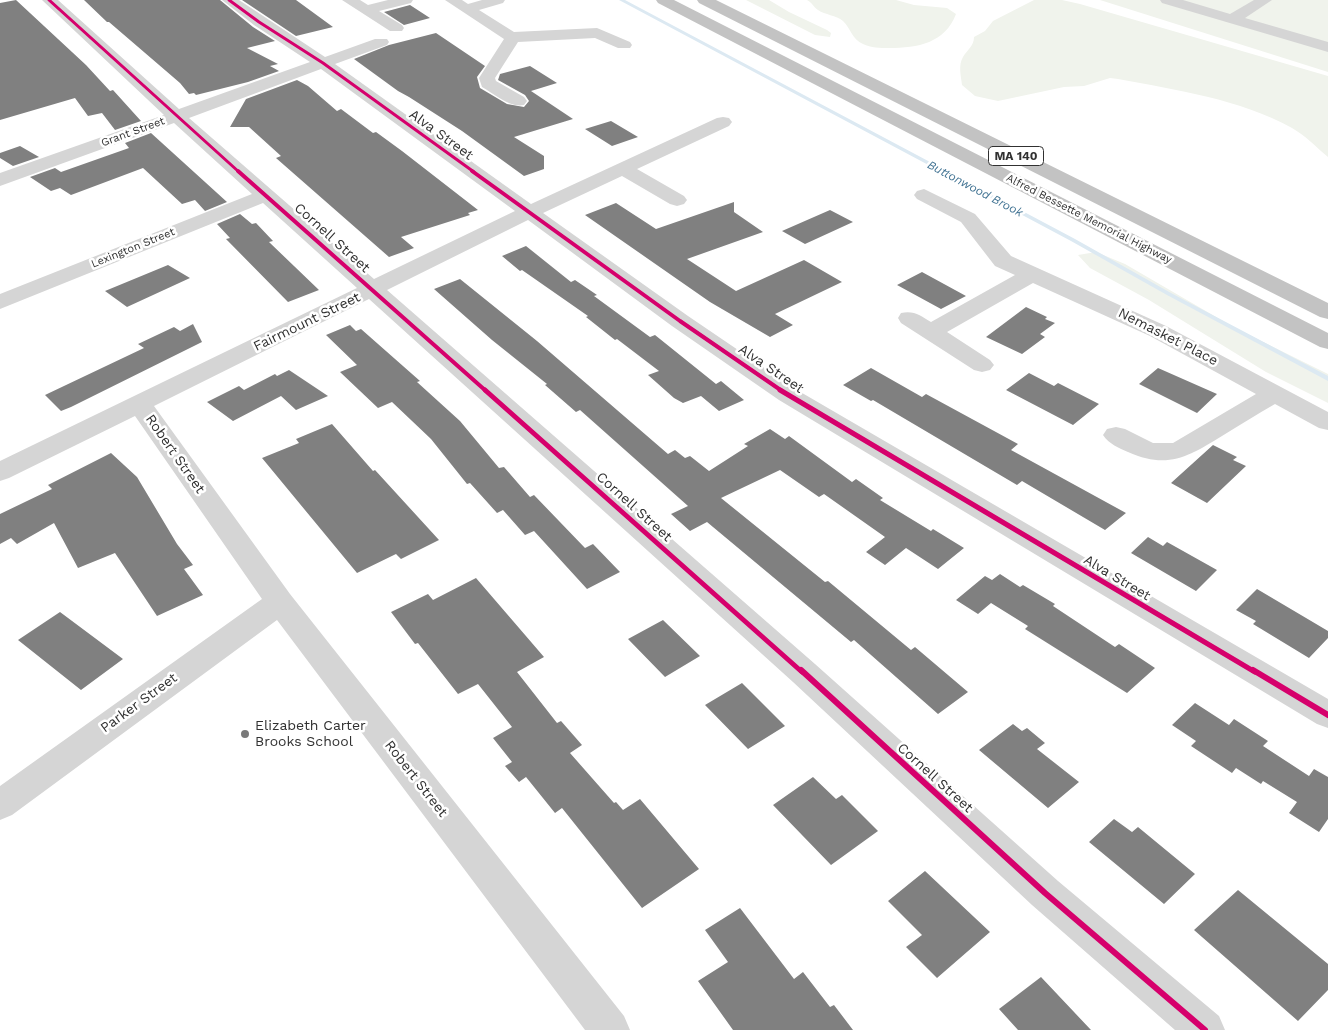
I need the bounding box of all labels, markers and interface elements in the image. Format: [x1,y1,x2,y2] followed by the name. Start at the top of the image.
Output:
[406,106,476,164] street label: Alva Street
[99,114,167,150] street label: Grant Street
[988,146,1044,166] road number: MA 140
[925,158,1025,220] water label: Buttonwood Brook
[1004,171,1174,267] street label: Alfred Bessette Memorial Highway
[291,200,373,276] street label: Cornell Street
[89,225,177,271] street label: Lexington Street
[251,289,363,355] street label: Fairmount Street
[1115,305,1221,369] street label: Nemasket Place
[735,341,807,397] street label: Alva Street
[142,411,208,497] street label: Robert Street
[593,469,675,545] street label: Cornell Street
[1080,551,1154,605] street label: Alva Street
[97,670,181,736] street label: Parker Street
[255,718,366,750] place label: Elizabeth Carter Brooks School
[239,728,251,740] marker: Elizabeth Carter Brooks School
[381,737,451,821] street label: Robert Street
[894,740,976,816] street label: Cornell Street

